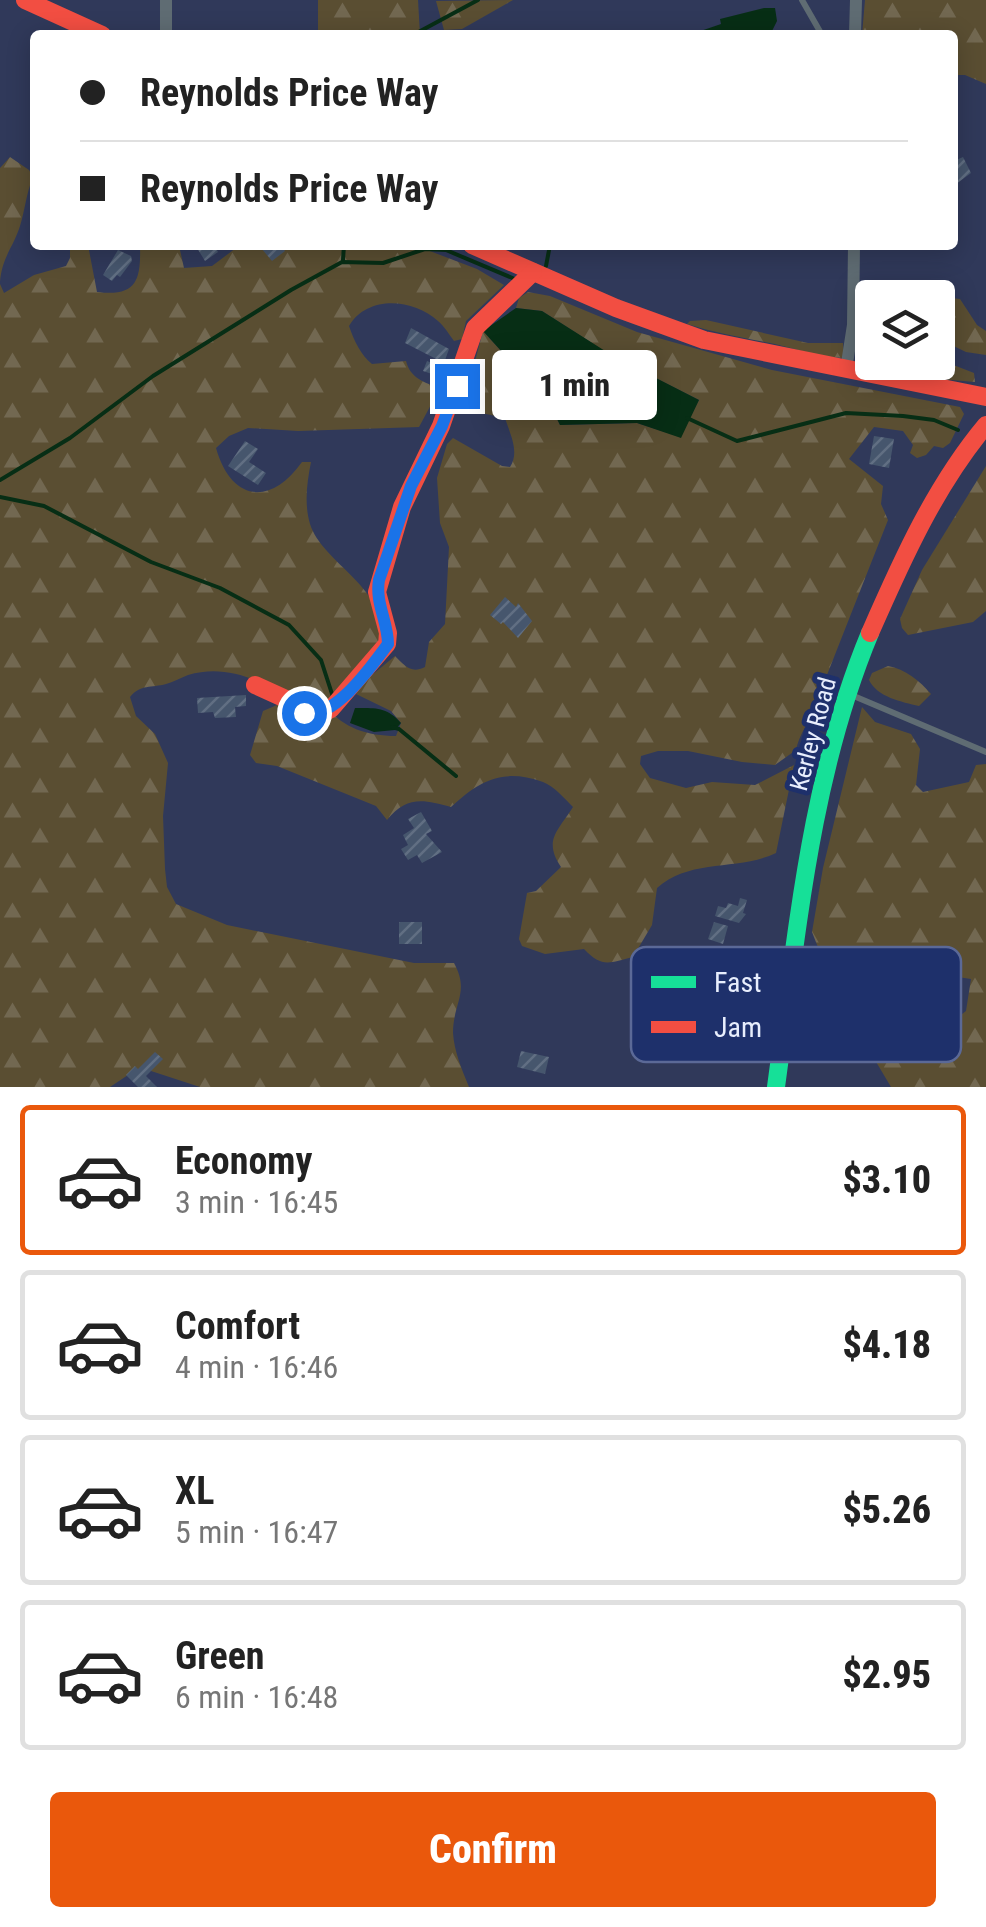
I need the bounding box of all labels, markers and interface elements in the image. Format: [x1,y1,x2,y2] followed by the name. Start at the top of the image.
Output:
[140,71,439,115] text: Reynolds Price Way
[140,167,439,211] text: Reynolds Price Way
[855,280,955,380] map controls
[855,280,955,380] button: layers
[492,351,657,421] callout: 1 min
[435,364,480,409] route end
[539,366,610,404] text: 1 min
[784,674,842,794] street label: Kerley Road
[282,691,327,736] route start
[631,947,961,1062] legend
[714,966,761,999] text: Fast
[714,1011,762,1044] text: Jam
[55,1135,145,1225] icon: car
[175,1139,312,1183] text: Economy
[842,1158,931,1202] text: $3.10
[175,1183,338,1221] text: 3 min · 16:45
[55,1300,145,1390] icon: car
[175,1304,300,1348] text: Comfort
[842,1323,931,1367] text: $4.18
[175,1348,338,1386] text: 4 min · 16:46
[55,1465,145,1555] icon: car
[175,1469,214,1513] text: XL
[842,1488,931,1532] text: $5.26
[175,1513,338,1551] text: 5 min · 16:47
[55,1630,145,1720] icon: car
[175,1634,265,1678] text: Green
[842,1653,931,1697] text: $2.95
[175,1678,338,1716] text: 6 min · 16:48
[50,1792,936,1907] button: Confirm

